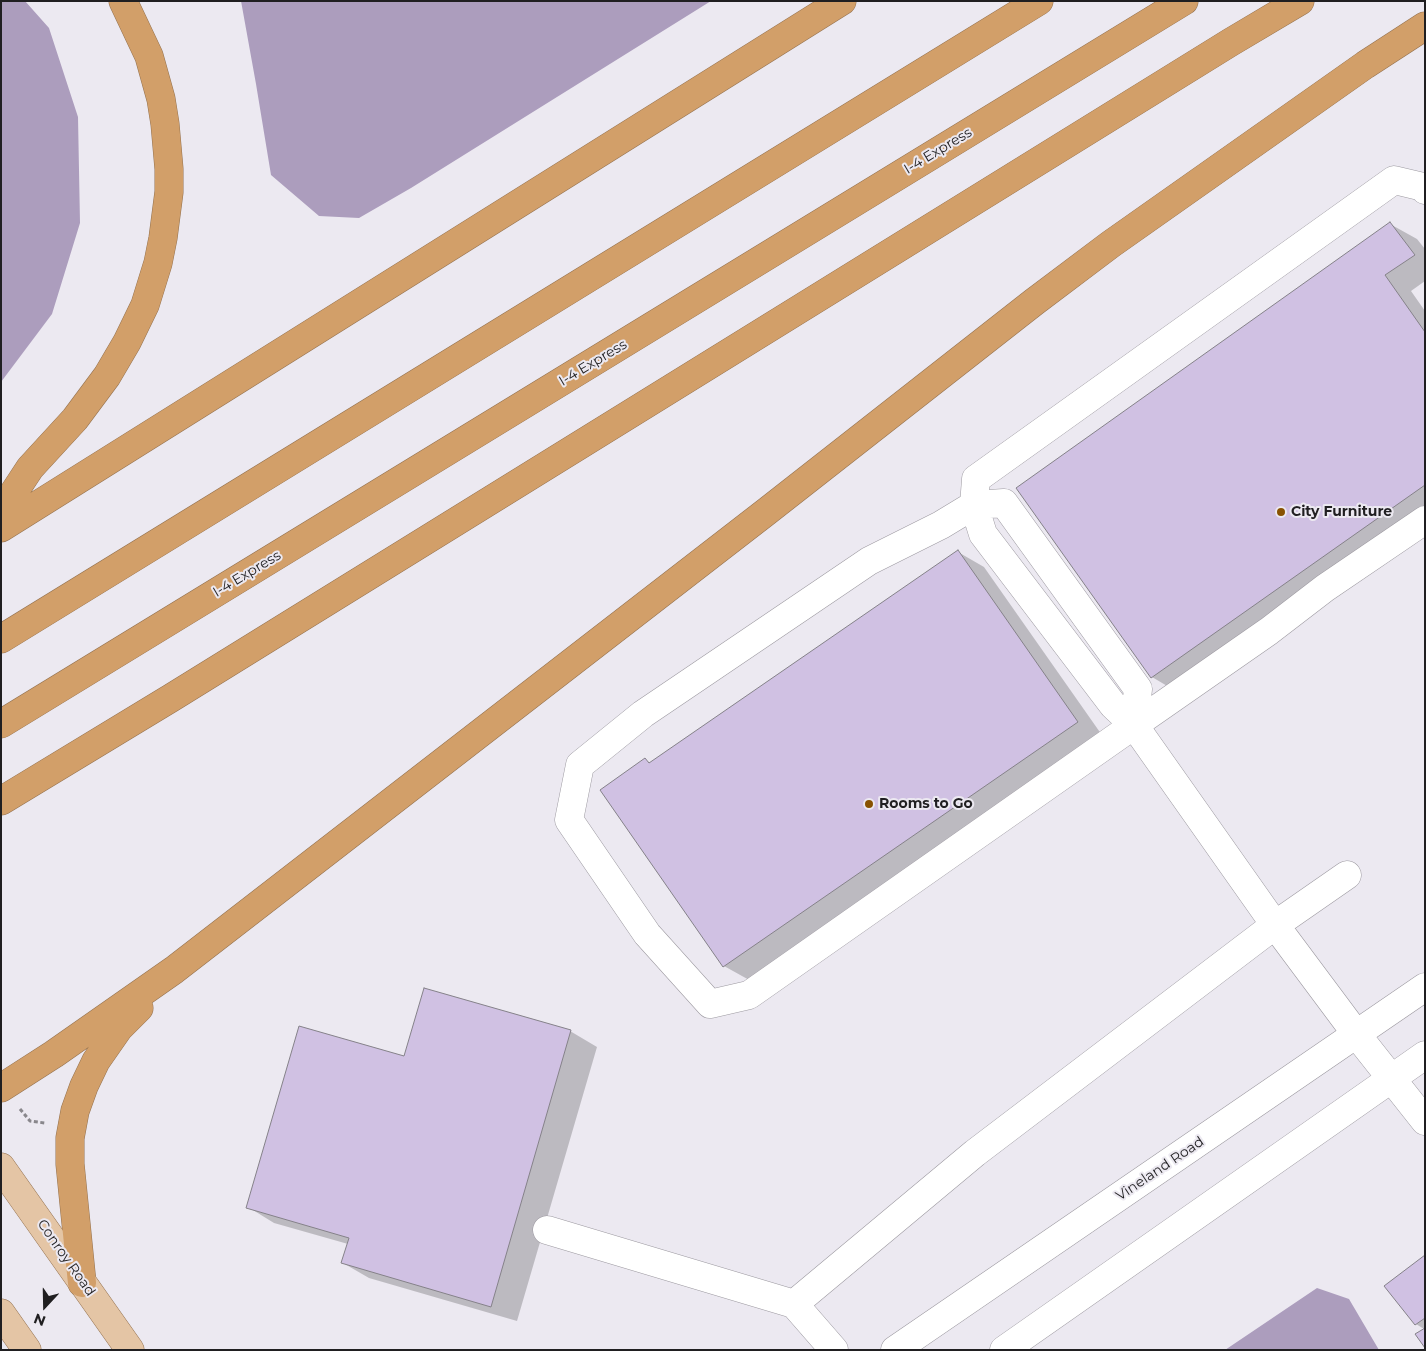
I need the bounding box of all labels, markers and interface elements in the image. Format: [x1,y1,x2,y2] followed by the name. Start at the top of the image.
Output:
[901,124,975,178] street label: I-4 Express
[556,336,630,390] street label: I-4 Express
[1291,504,1392,520] place label: City Furniture
[1275,506,1287,518] marker: City Furniture
[210,547,284,601] street label: I-4 Express
[879,796,973,812] place label: Rooms to Go
[863,798,875,810] marker: Rooms to Go
[1113,1133,1207,1205] street label: Vineland Road
[33,1216,99,1300] street label: Conroy Road
[20,1281,70,1331] north arrow
[31,1310,48,1330] text: N

